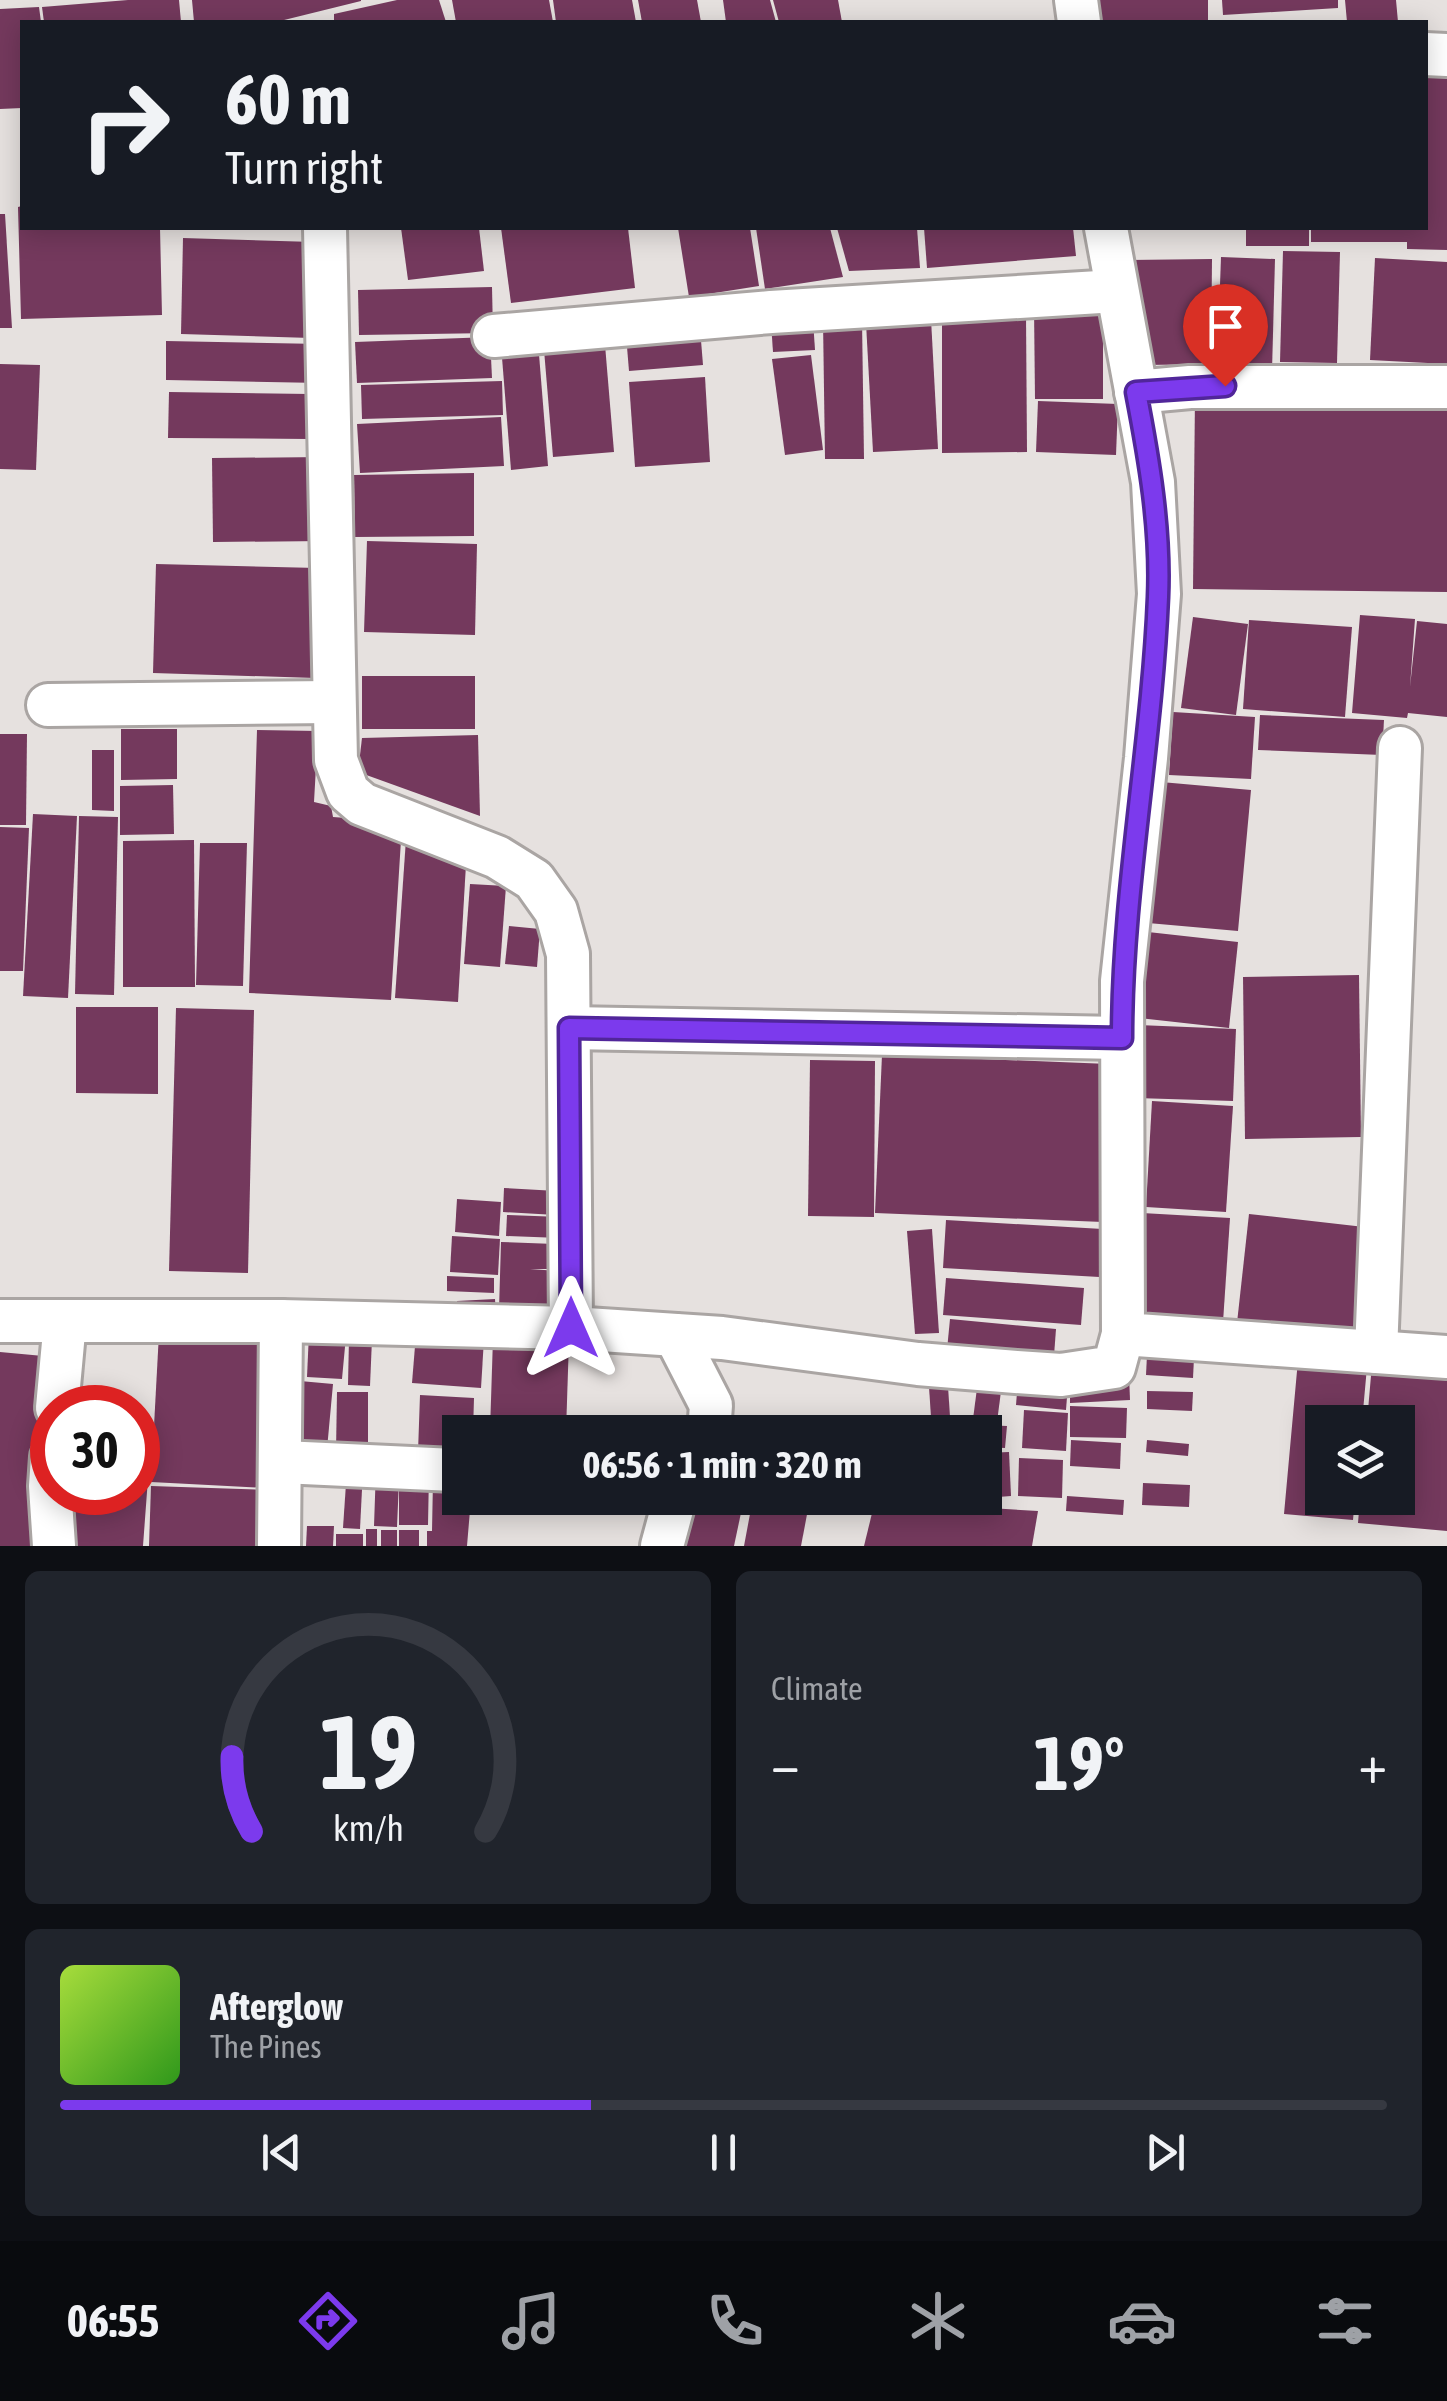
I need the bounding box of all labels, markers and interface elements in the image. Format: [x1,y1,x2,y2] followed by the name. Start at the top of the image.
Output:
[225,59,351,139] text: 60 m
[60,60,190,190] icon: right
[225,142,383,194] text: Turn right
[1183,284,1268,387] pin
[1198,299,1253,354] icon: arrive
[519,1276,623,1380] position arrow
[30,1385,160,1515] speed limit sign: 30
[1305,1405,1415,1515] map controls
[1305,1405,1415,1515] button: layers
[582,1443,862,1486] text: 06:56 · 1 min · 320 m
[771,1670,863,1707] text: Climate
[319,1692,417,1811] text: 19
[1033,1720,1125,1806] text: 19°
[771,1732,800,1795] text: −
[1358,1732,1387,1795] text: +
[333,1808,403,1849] text: km/h
[210,1985,343,2028] text: Afterglow
[210,2028,322,2065] text: The Pines
[254,2125,309,2180] icon: previous
[696,2125,751,2180] icon: pause
[1138,2125,1193,2180] icon: next
[293,2286,363,2356] icon: directions
[496,2286,566,2356] icon: music
[700,2286,770,2356] icon: phone
[903,2286,973,2356] icon: climate
[1107,2286,1177,2356] icon: car
[1310,2286,1380,2356] icon: filters
[67,2295,159,2347] text: 06:55

